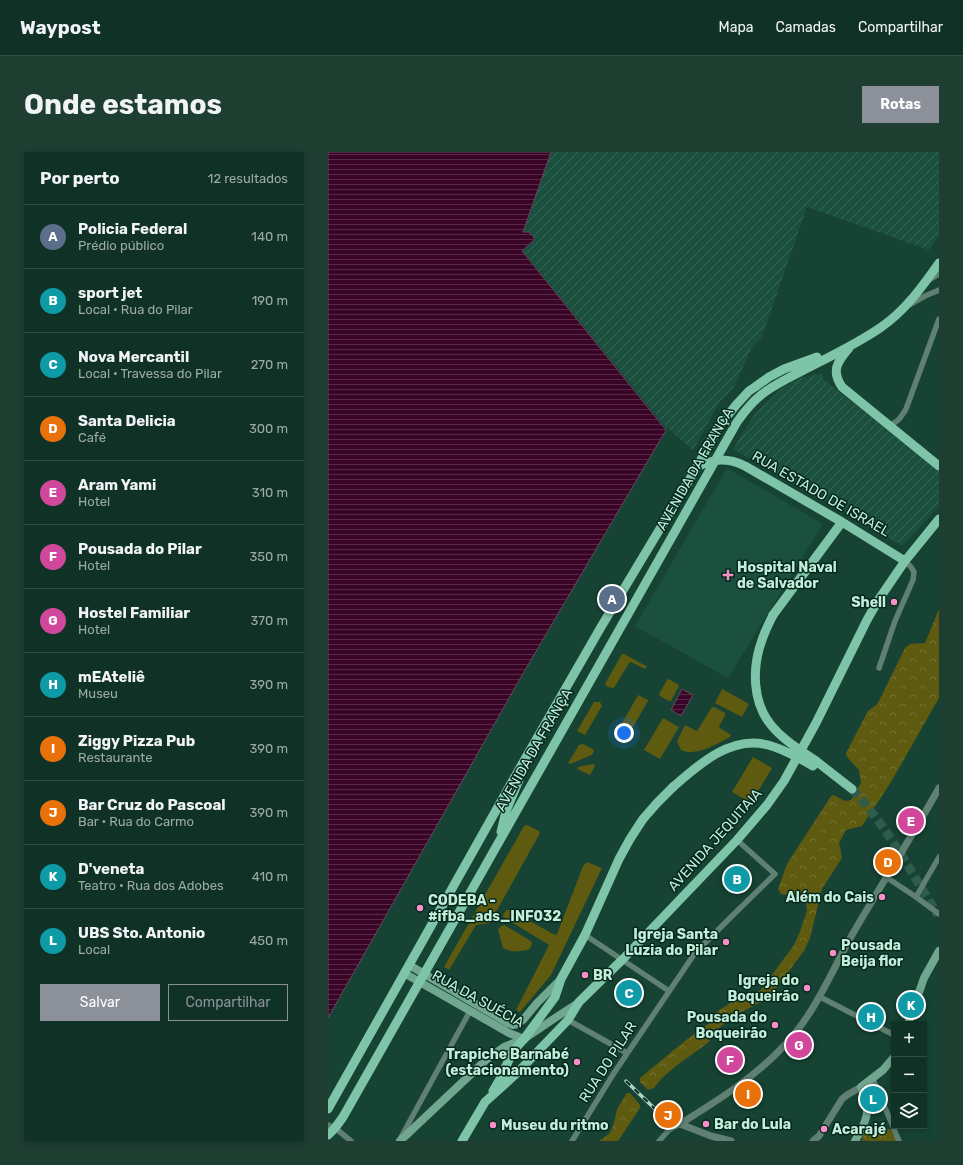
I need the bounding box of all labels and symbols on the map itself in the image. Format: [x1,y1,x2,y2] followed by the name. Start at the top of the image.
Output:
[653,404,737,533] street label: AVENIDA DA FRANÇA
[749,448,893,540] street label: RUA ESTADO DE ISRAEL
[737,559,837,592] place label: Hospital Naval de Salvador
[722,569,734,581] marker: Hospital Naval de Salvador
[599,584,625,614] pin: A
[851,594,886,611] place label: Shell
[889,597,899,607] marker: Shell
[492,685,576,814] street label: AVENIDA DA FRANÇA
[614,723,634,743] your location
[665,785,766,895] street label: AVENIDA JEQUITAIA
[898,806,924,836] pin: E
[875,847,901,877] pin: D
[724,864,750,894] pin: B
[786,889,874,906] place label: Além do Cais
[428,892,561,925] place label: CODEBA - #ifba_ads_INF032
[877,892,887,902] marker: Além do Cais
[415,903,425,913] marker: CODEBA - #ifba_ads_INF032
[625,926,719,959] place label: Igreja Santa Luzia do Pilar
[721,937,731,947] marker: Igreja Santa Luzia do Pilar
[841,937,904,970] place label: Pousada Beija flor
[828,948,838,958] marker: Pousada Beija flor
[429,966,528,1032] street label: RUA DA SUÉCIA
[593,967,613,984] place label: BR
[580,970,590,980] marker: BR
[727,972,799,1005] place label: Igreja do Boqueirão
[616,978,642,1008] pin: C
[802,983,812,993] marker: Igreja do Boqueirão
[898,990,924,1020] pin: K
[858,1002,884,1032] pin: H
[687,1009,767,1042] place label: Pousada do Boqueirão
[576,1018,640,1106] street label: RUA DO PILAR
[770,1020,780,1030] marker: Pousada do Boqueirão
[786,1030,812,1060] pin: G
[717,1045,743,1075] pin: F
[445,1046,569,1079] place label: Trapiche Barnabé (estacionamento)
[572,1057,582,1067] marker: Trapiche Barnabé (estacionamento)
[735,1079,761,1109] pin: I
[860,1084,886,1114] pin: L
[655,1100,681,1130] pin: J
[714,1116,791,1133] place label: Bar do Lula
[501,1117,609,1134] place label: Museu du ritmo
[701,1119,711,1129] marker: Bar do Lula
[488,1120,498,1130] marker: Museu du ritmo
[832,1121,886,1138] place label: Acarajé
[819,1124,829,1134] marker: Acarajé

